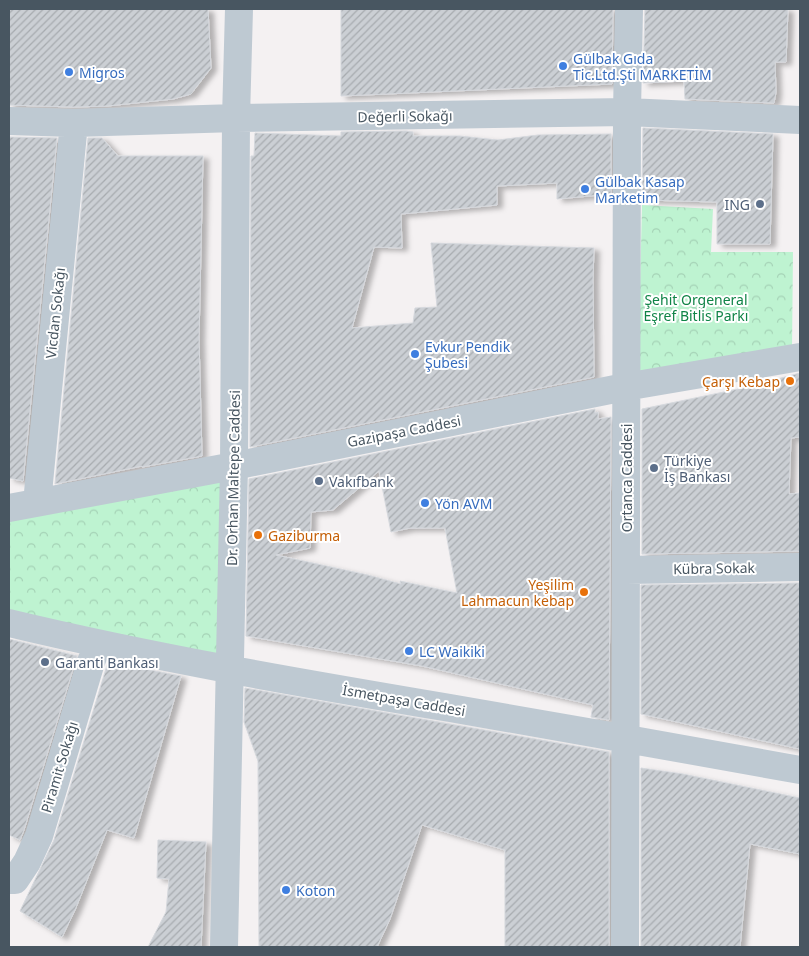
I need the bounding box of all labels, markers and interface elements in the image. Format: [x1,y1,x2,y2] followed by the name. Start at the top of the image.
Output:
[573,49,712,84] place label: Gülbak Gıda Tic.Ltd.Şti MARKETİM
[557,60,569,72] marker: Gülbak Gıda Tic.Ltd.Şti MARKETİM
[79,63,125,82] place label: Migros
[63,66,75,78] marker: Migros
[357,106,453,126] street label: Değerli Sokağı
[595,172,685,207] place label: Gülbak Kasap Marketim
[579,183,591,195] marker: Gülbak Kasap Marketim
[724,195,750,214] place label: ING
[754,198,766,210] marker: ING
[41,267,69,359] street label: Vicdan Sokağı
[644,290,748,325] park label: Şehit Orgeneral Eşref Bitlis Parkı
[425,337,511,372] place label: Evkur Pendik Şubesi
[409,348,421,360] marker: Evkur Pendik Şubesi
[702,372,780,391] place label: Çarşı Kebap
[784,375,796,387] marker: Çarşı Kebap
[222,390,244,566] street label: Dr. Orhan Maltepe Caddesi
[346,411,462,451] street label: Gazipaşa Caddesi
[617,424,636,532] street label: Ortanca Caddesi
[664,451,730,486] place label: Türkiye İş Bankası
[648,462,660,474] marker: Türkiye İş Bankası
[329,472,394,491] place label: Vakıfbank
[313,475,325,487] marker: Vakıfbank
[435,494,492,513] place label: Yön AVM
[419,497,431,509] marker: Yön AVM
[268,526,340,545] place label: Gaziburma
[252,529,264,541] marker: Gaziburma
[673,558,756,578] street label: Kübra Sokak
[461,575,574,610] place label: Yeşilim Lahmacun kebap
[578,586,590,598] marker: Yeşilim Lahmacun kebap
[419,642,485,661] place label: LC Waikiki
[403,645,415,657] marker: LC Waikiki
[55,653,159,672] place label: Garanti Bankası
[39,656,51,668] marker: Garanti Bankası
[341,680,467,720] street label: İsmetpaşa Caddesi
[36,719,82,815] street label: Piramit Sokağı
[296,881,335,900] place label: Koton
[280,884,292,896] marker: Koton

